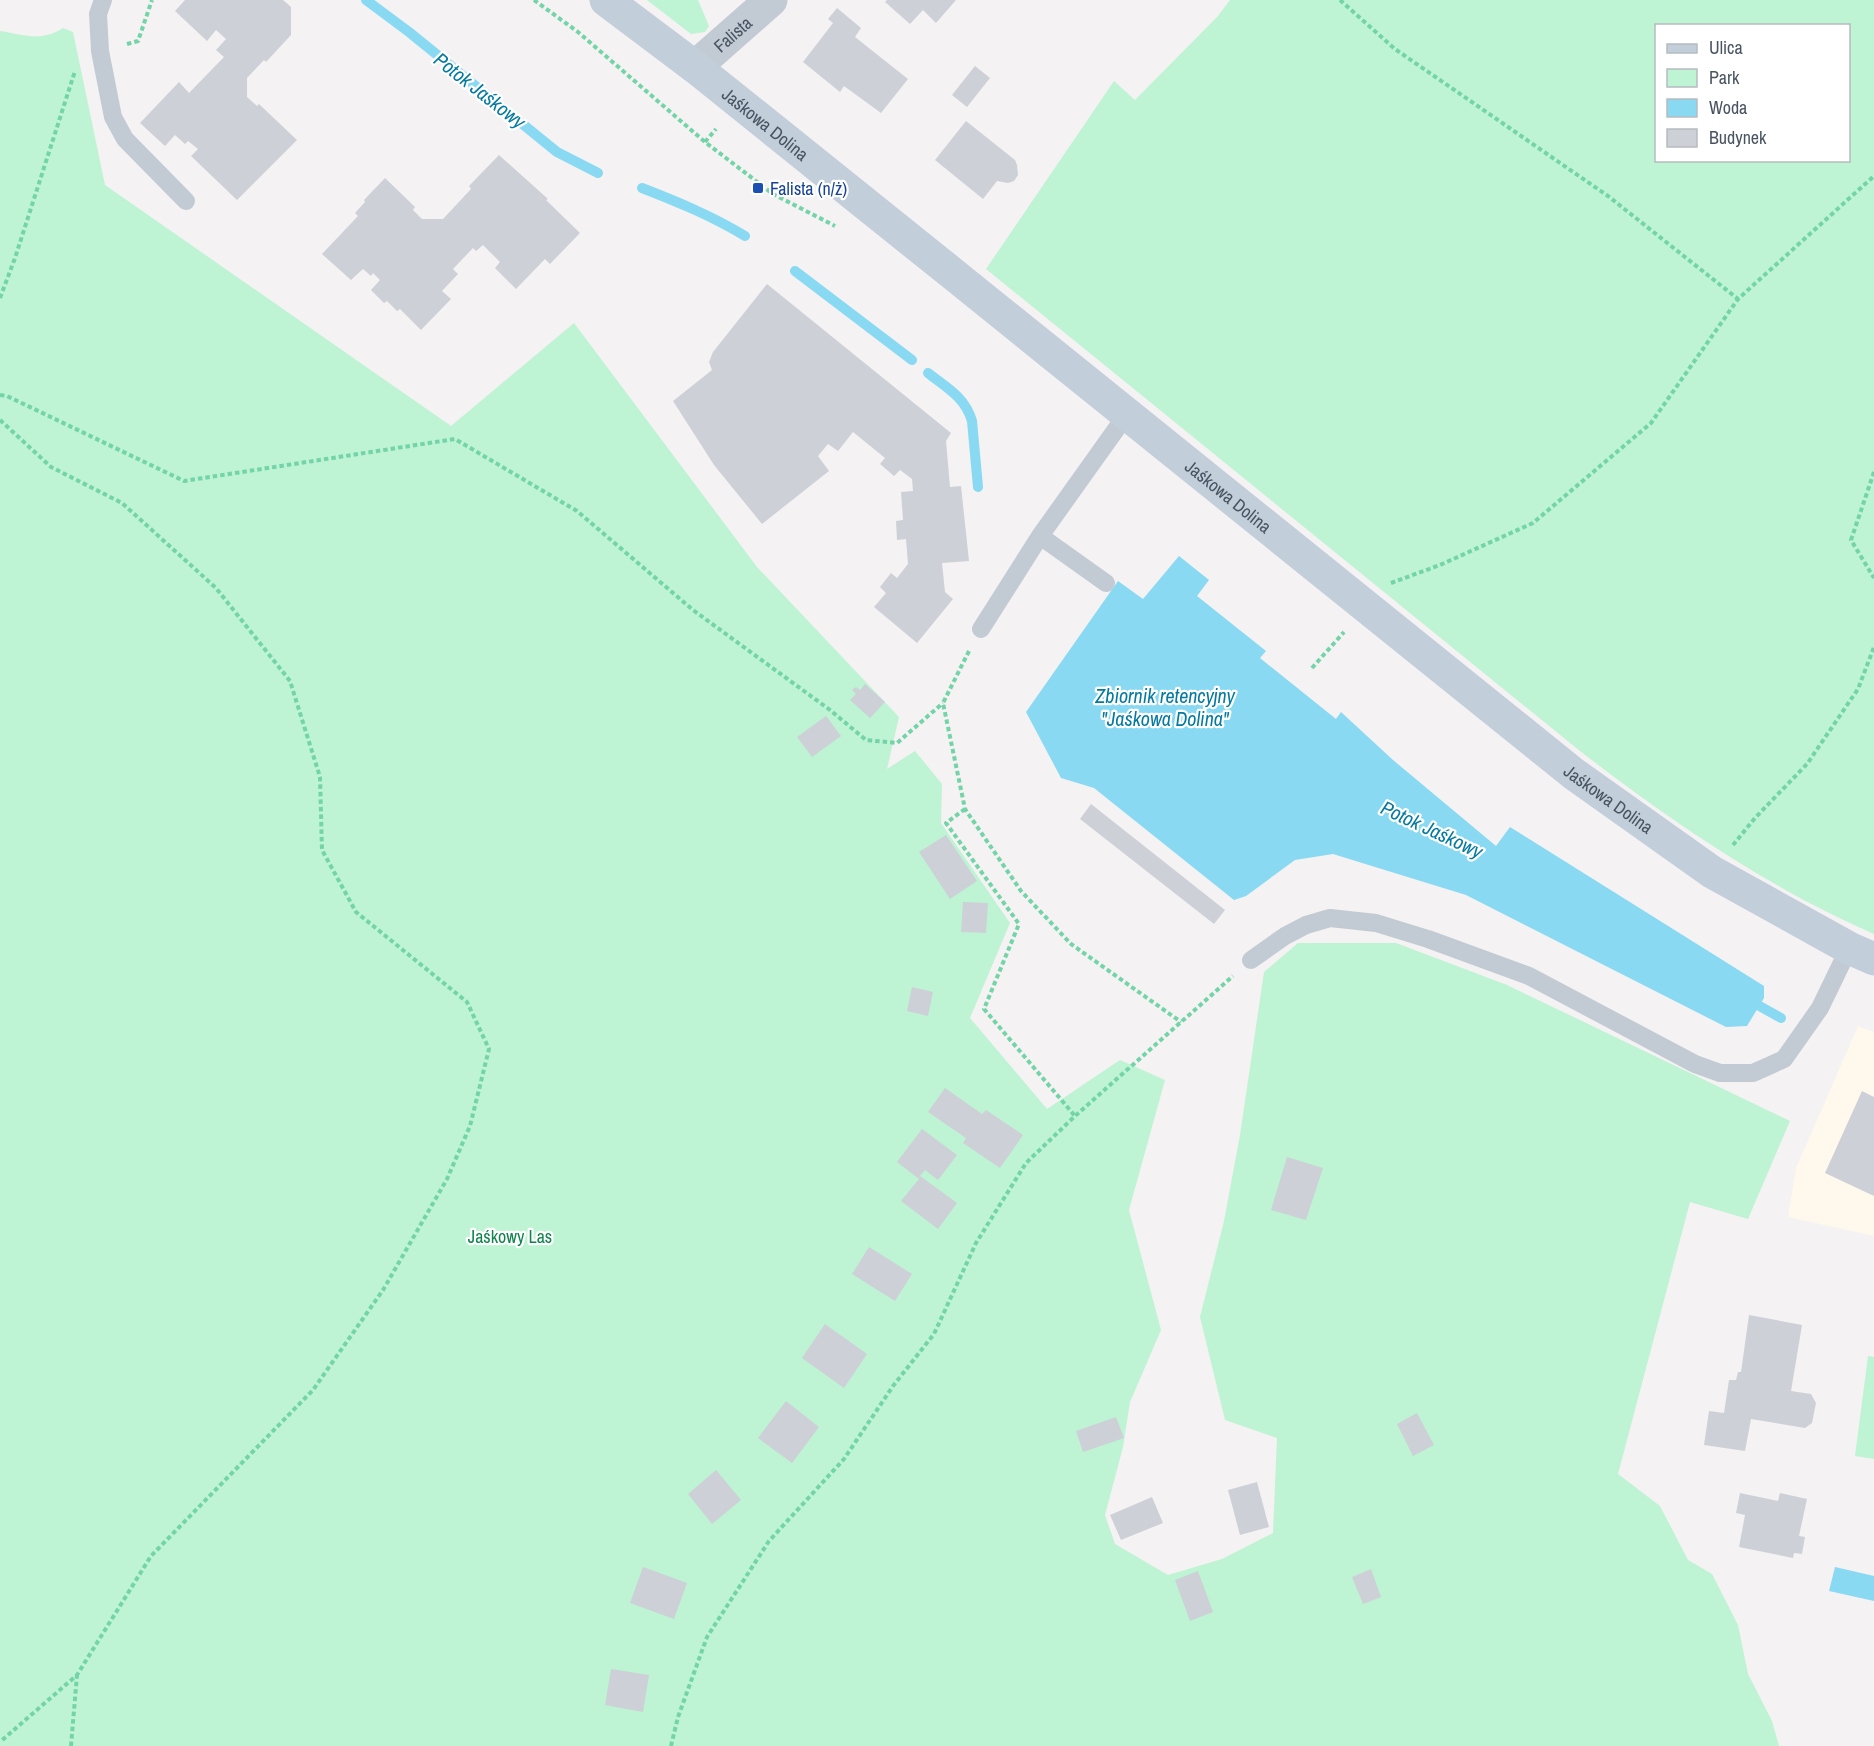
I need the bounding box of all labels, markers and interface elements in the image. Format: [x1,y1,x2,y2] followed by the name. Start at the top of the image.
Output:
[708,10,757,58] street label: Falista
[1655,24,1850,162] legend
[1709,35,1743,60] text: Ulica
[429,46,532,135] water label: Potok Jaśkowy
[1709,65,1740,90] text: Park
[717,81,814,166] street label: Jaśkowa Dolina
[1709,95,1747,120] text: Woda
[1709,125,1767,150] text: Budynek
[770,176,847,201] place label: Falista (n/ż)
[751,181,765,195] marker: Falista (n/ż)
[1180,453,1277,538] street label: Jaśkowa Dolina
[1094,682,1236,732] water label: Zbiornik retencyjny "Jaśkowa Dolina"
[1559,758,1658,839] street label: Jaśkowa Dolina
[1377,794,1488,865] water label: Potok Jaśkowy
[468,1224,552,1249] park label: Jaśkowy Las

